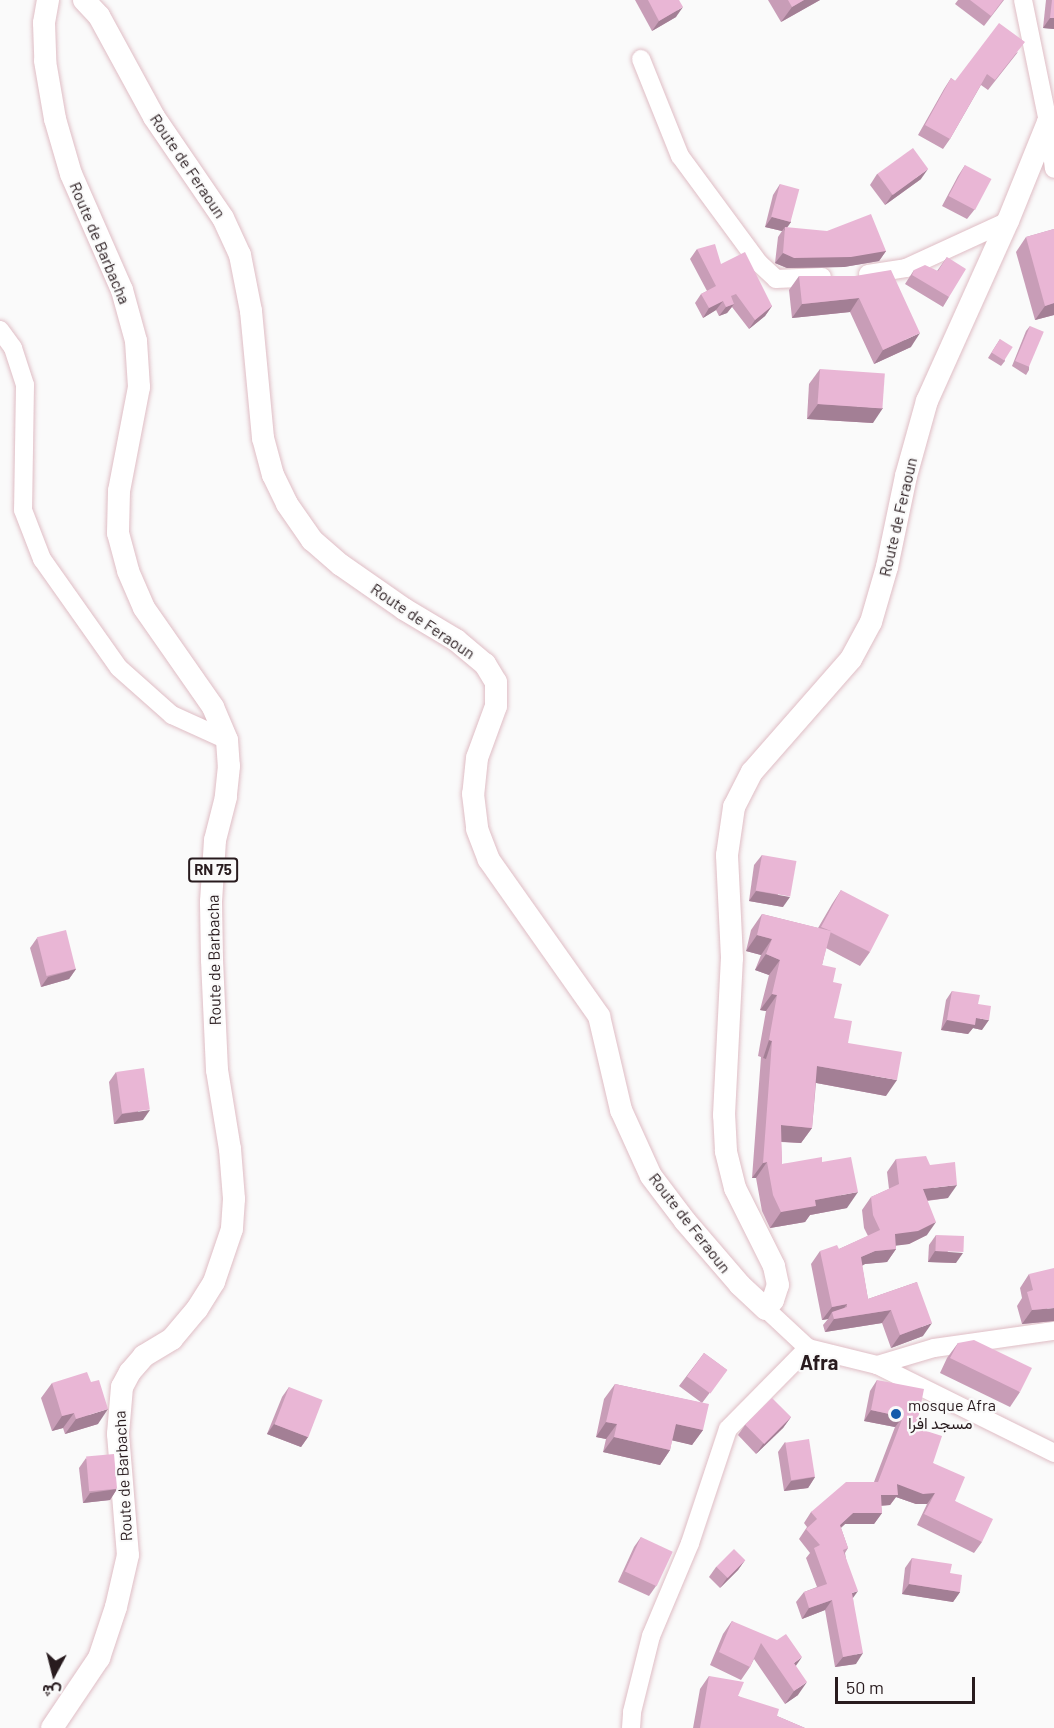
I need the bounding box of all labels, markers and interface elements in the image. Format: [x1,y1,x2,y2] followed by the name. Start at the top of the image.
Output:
[146,110,230,222] street label: Route de Feraoun
[66,179,134,307] street label: Route de Barbacha
[875,456,921,578] street label: Route de Feraoun
[367,579,479,663] street label: Route de Feraoun
[188,858,238,882] road number: RN 75
[203,894,225,1026] street label: Route de Barbacha
[645,1169,735,1277] street label: Route de Feraoun
[800,1350,838,1374] district label: Afra
[908,1395,996,1433] place label: mosque Afra مسجد افرا
[889,1407,903,1421] marker: mosque Afra مسجد افرا
[110,1410,136,1542] street label: Route de Barbacha
[24,1644,84,1704] north arrow
[838,1665,978,1703] scale bar
[846,1676,884,1698] text: 50 m
[41,1682,62,1703] text: ش

